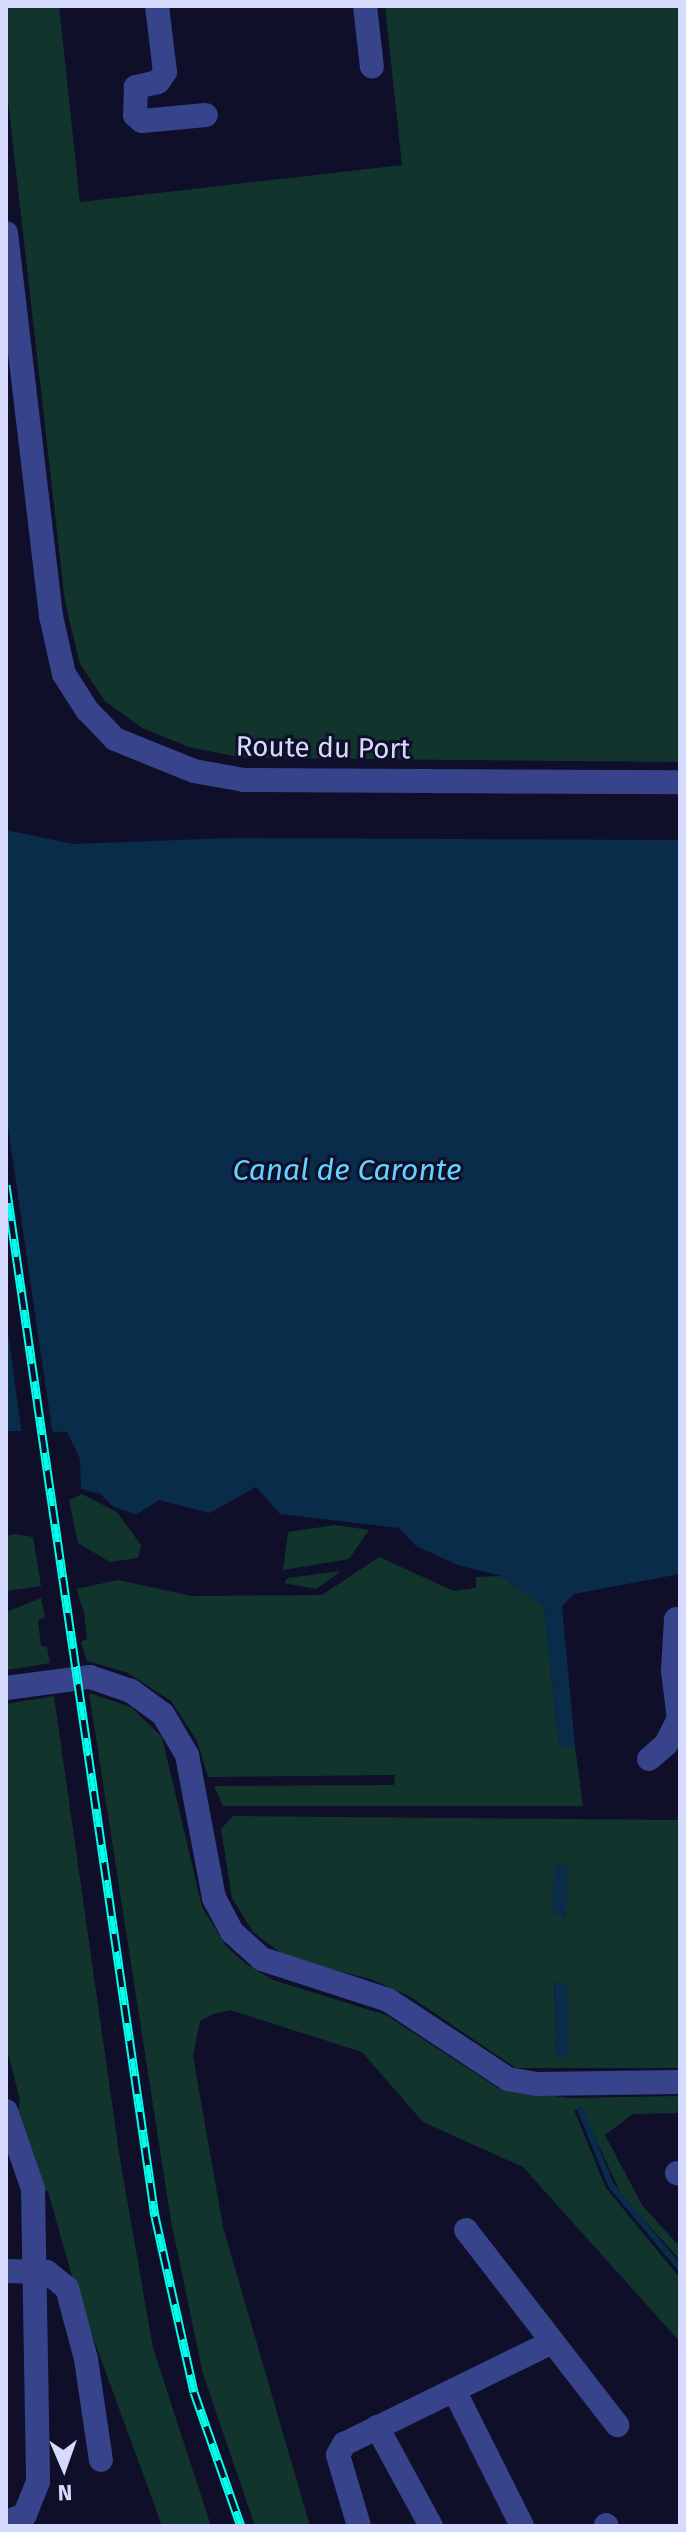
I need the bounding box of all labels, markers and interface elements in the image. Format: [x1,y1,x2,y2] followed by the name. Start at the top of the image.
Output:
[235,730,411,766] street label: Route du Port
[233,1152,461,1188] water label: Canal de Caronte
[24,2428,104,2508] north arrow
[57,2479,73,2506] text: N

